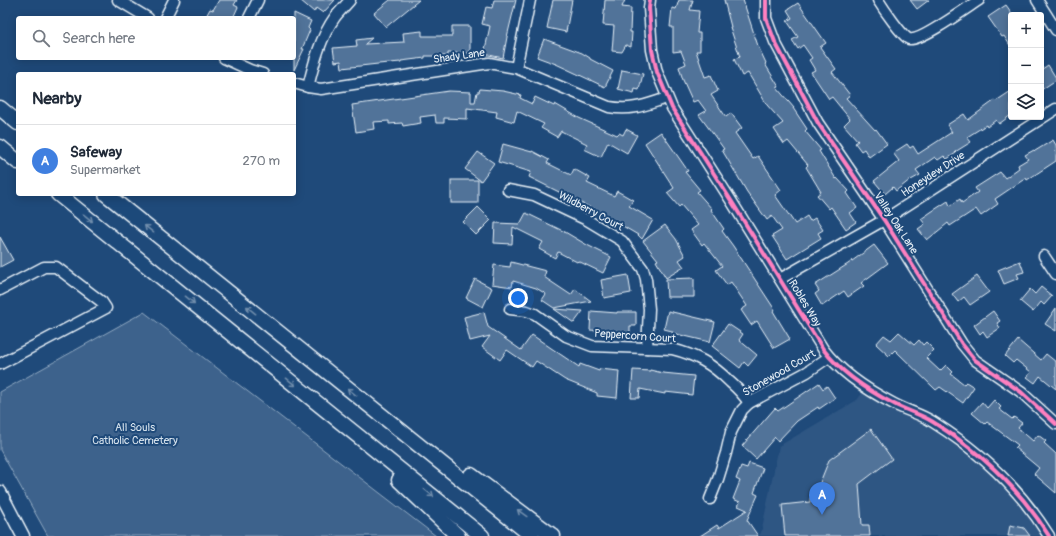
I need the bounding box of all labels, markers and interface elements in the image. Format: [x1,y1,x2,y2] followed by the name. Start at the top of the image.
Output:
[1008,12,1044,120] map controls
[1008,12,1044,48] button: +
[16,16,296,60] search box
[30,27,52,49] icon: search
[62,29,135,48] text: Search here
[432,46,486,66] street label: Shady Lane
[1008,48,1044,84] button: −
[1008,84,1044,120] button: layers
[32,88,81,109] text: Nearby
[70,143,122,162] text: Safeway
[899,148,968,199] street label: Honeydew Drive
[41,153,49,169] text: A
[243,153,280,169] text: 270 m
[70,162,141,178] text: Supermarket
[556,188,626,234] street label: Wildberry Court
[871,190,921,257] street label: Valley Oak Lane
[83,214,94,223] one-way arrow
[144,225,155,233] one-way arrow
[786,277,824,329] street label: Robles Way
[508,288,528,308] your location
[184,296,195,304] one-way arrow
[245,306,256,315] one-way arrow
[594,327,677,345] street label: Peppercorn Court
[740,347,818,399] street label: Stonewood Court
[285,377,296,386] one-way arrow
[346,387,357,396] one-way arrow
[92,421,178,447] park label: All Souls Catholic Cemetery
[809,482,835,515] pin: A
[423,489,434,498] one-way arrow
[516,509,527,517] one-way arrow

